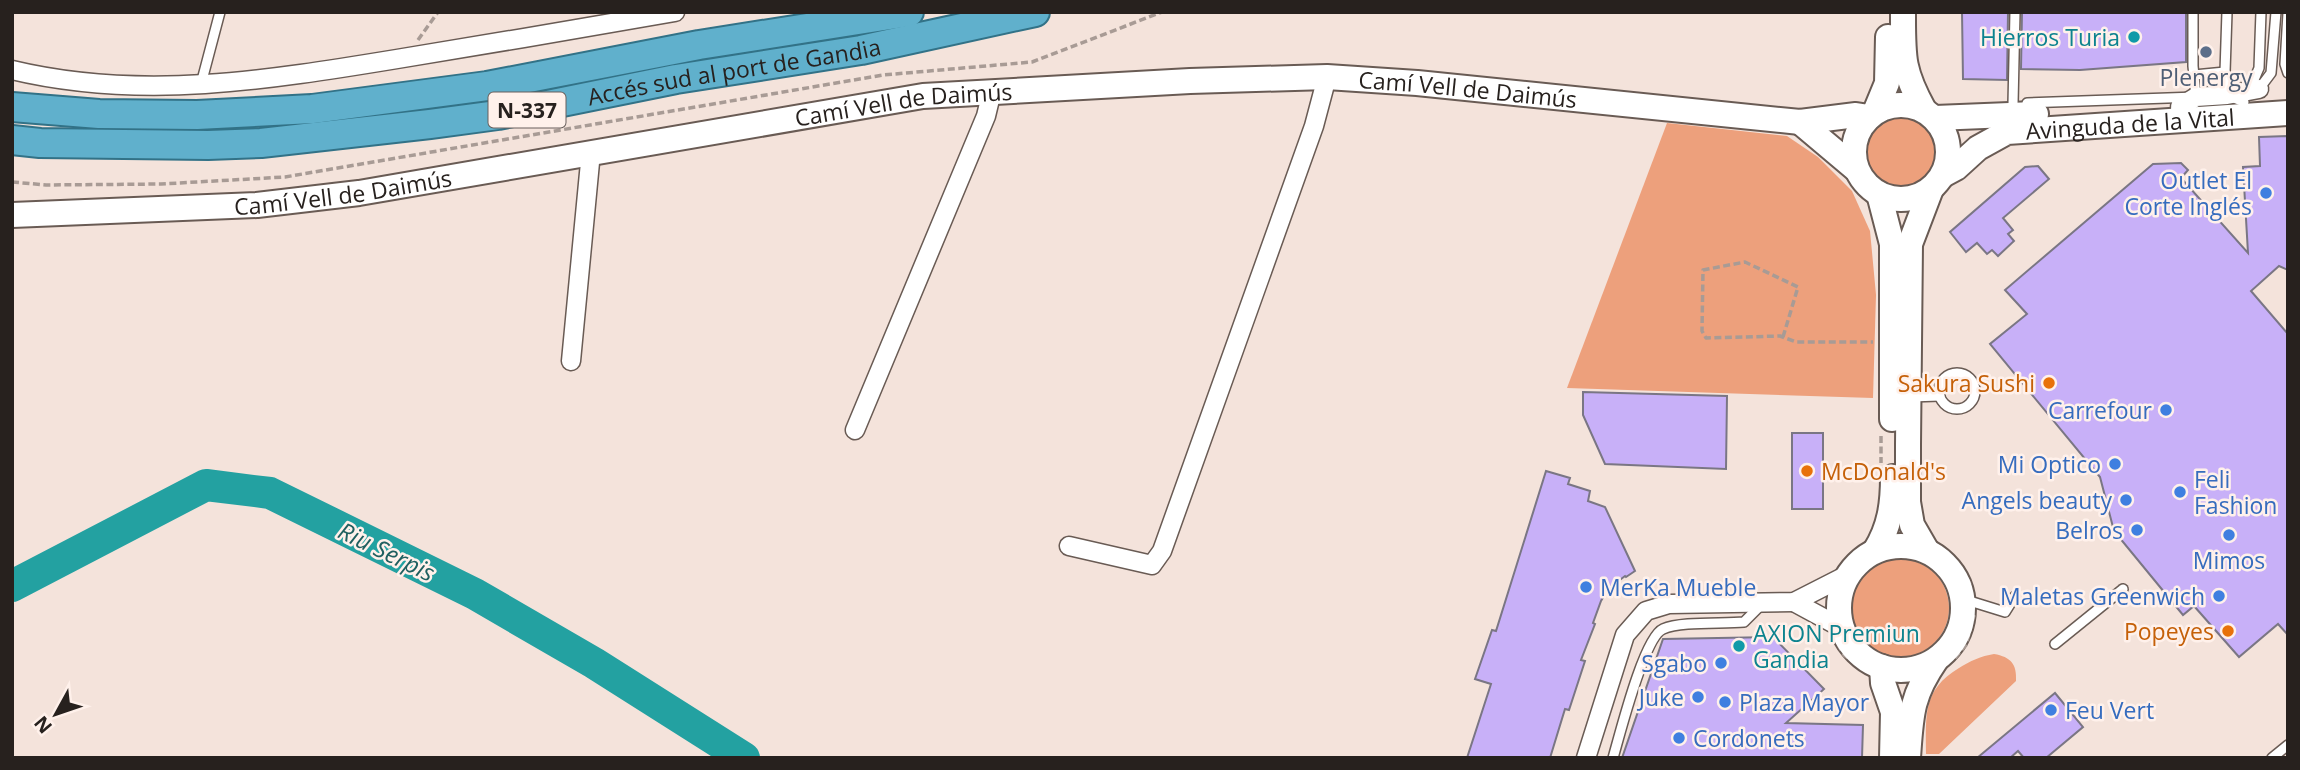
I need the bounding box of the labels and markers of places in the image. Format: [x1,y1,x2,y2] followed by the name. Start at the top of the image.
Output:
[1980,21,2120,53] place label: Hierros Turia
[2126,29,2142,45] marker: Hierros Turia
[2198,44,2214,60] marker: Plenergy
[2160,61,2253,93] place label: Plenergy
[2124,164,2252,222] place label: Outlet El Corte Inglés
[2258,185,2274,201] marker: Outlet El Corte Inglés
[1898,367,2035,399] place label: Sakura Sushi
[2041,375,2057,391] marker: Sakura Sushi
[2048,394,2153,426] place label: Carrefour
[2158,402,2174,418] marker: Carrefour
[1998,448,2101,480] place label: Mi Optico
[1821,455,1946,487] place label: McDonald's
[2107,456,2123,472] marker: Mi Optico
[1799,463,1815,479] marker: McDonald's
[2194,463,2277,521] place label: Feli Fashion
[1962,484,2112,516] place label: Angels beauty
[2172,484,2188,500] marker: Feli Fashion
[2118,492,2134,508] marker: Angels beauty
[2055,514,2123,546] place label: Belros
[2129,522,2145,538] marker: Belros
[2221,527,2237,543] marker: Mimos
[2193,544,2265,576] place label: Mimos
[1600,571,1756,603] place label: MerKa Mueble
[1578,579,1594,595] marker: MerKa Mueble
[2000,580,2205,612] place label: Maletas Greenwich
[2211,588,2227,604] marker: Maletas Greenwich
[2124,615,2214,647] place label: Popeyes
[1753,617,1920,675] place label: AXION Premiun Gandia
[2220,623,2236,639] marker: Popeyes
[1731,638,1747,654] marker: AXION Premiun Gandia
[1641,647,1707,679] place label: Sgabo
[1713,655,1729,671] marker: Sgabo
[1637,681,1684,713] place label: Juke
[1739,686,1870,718] place label: Plaza Mayor
[1690,689,1706,705] marker: Juke
[1717,694,1733,710] marker: Plaza Mayor
[2065,694,2154,726] place label: Feu Vert
[2043,702,2059,718] marker: Feu Vert
[1693,722,1805,754] place label: Cordonets
[1671,730,1687,746] marker: Cordonets

